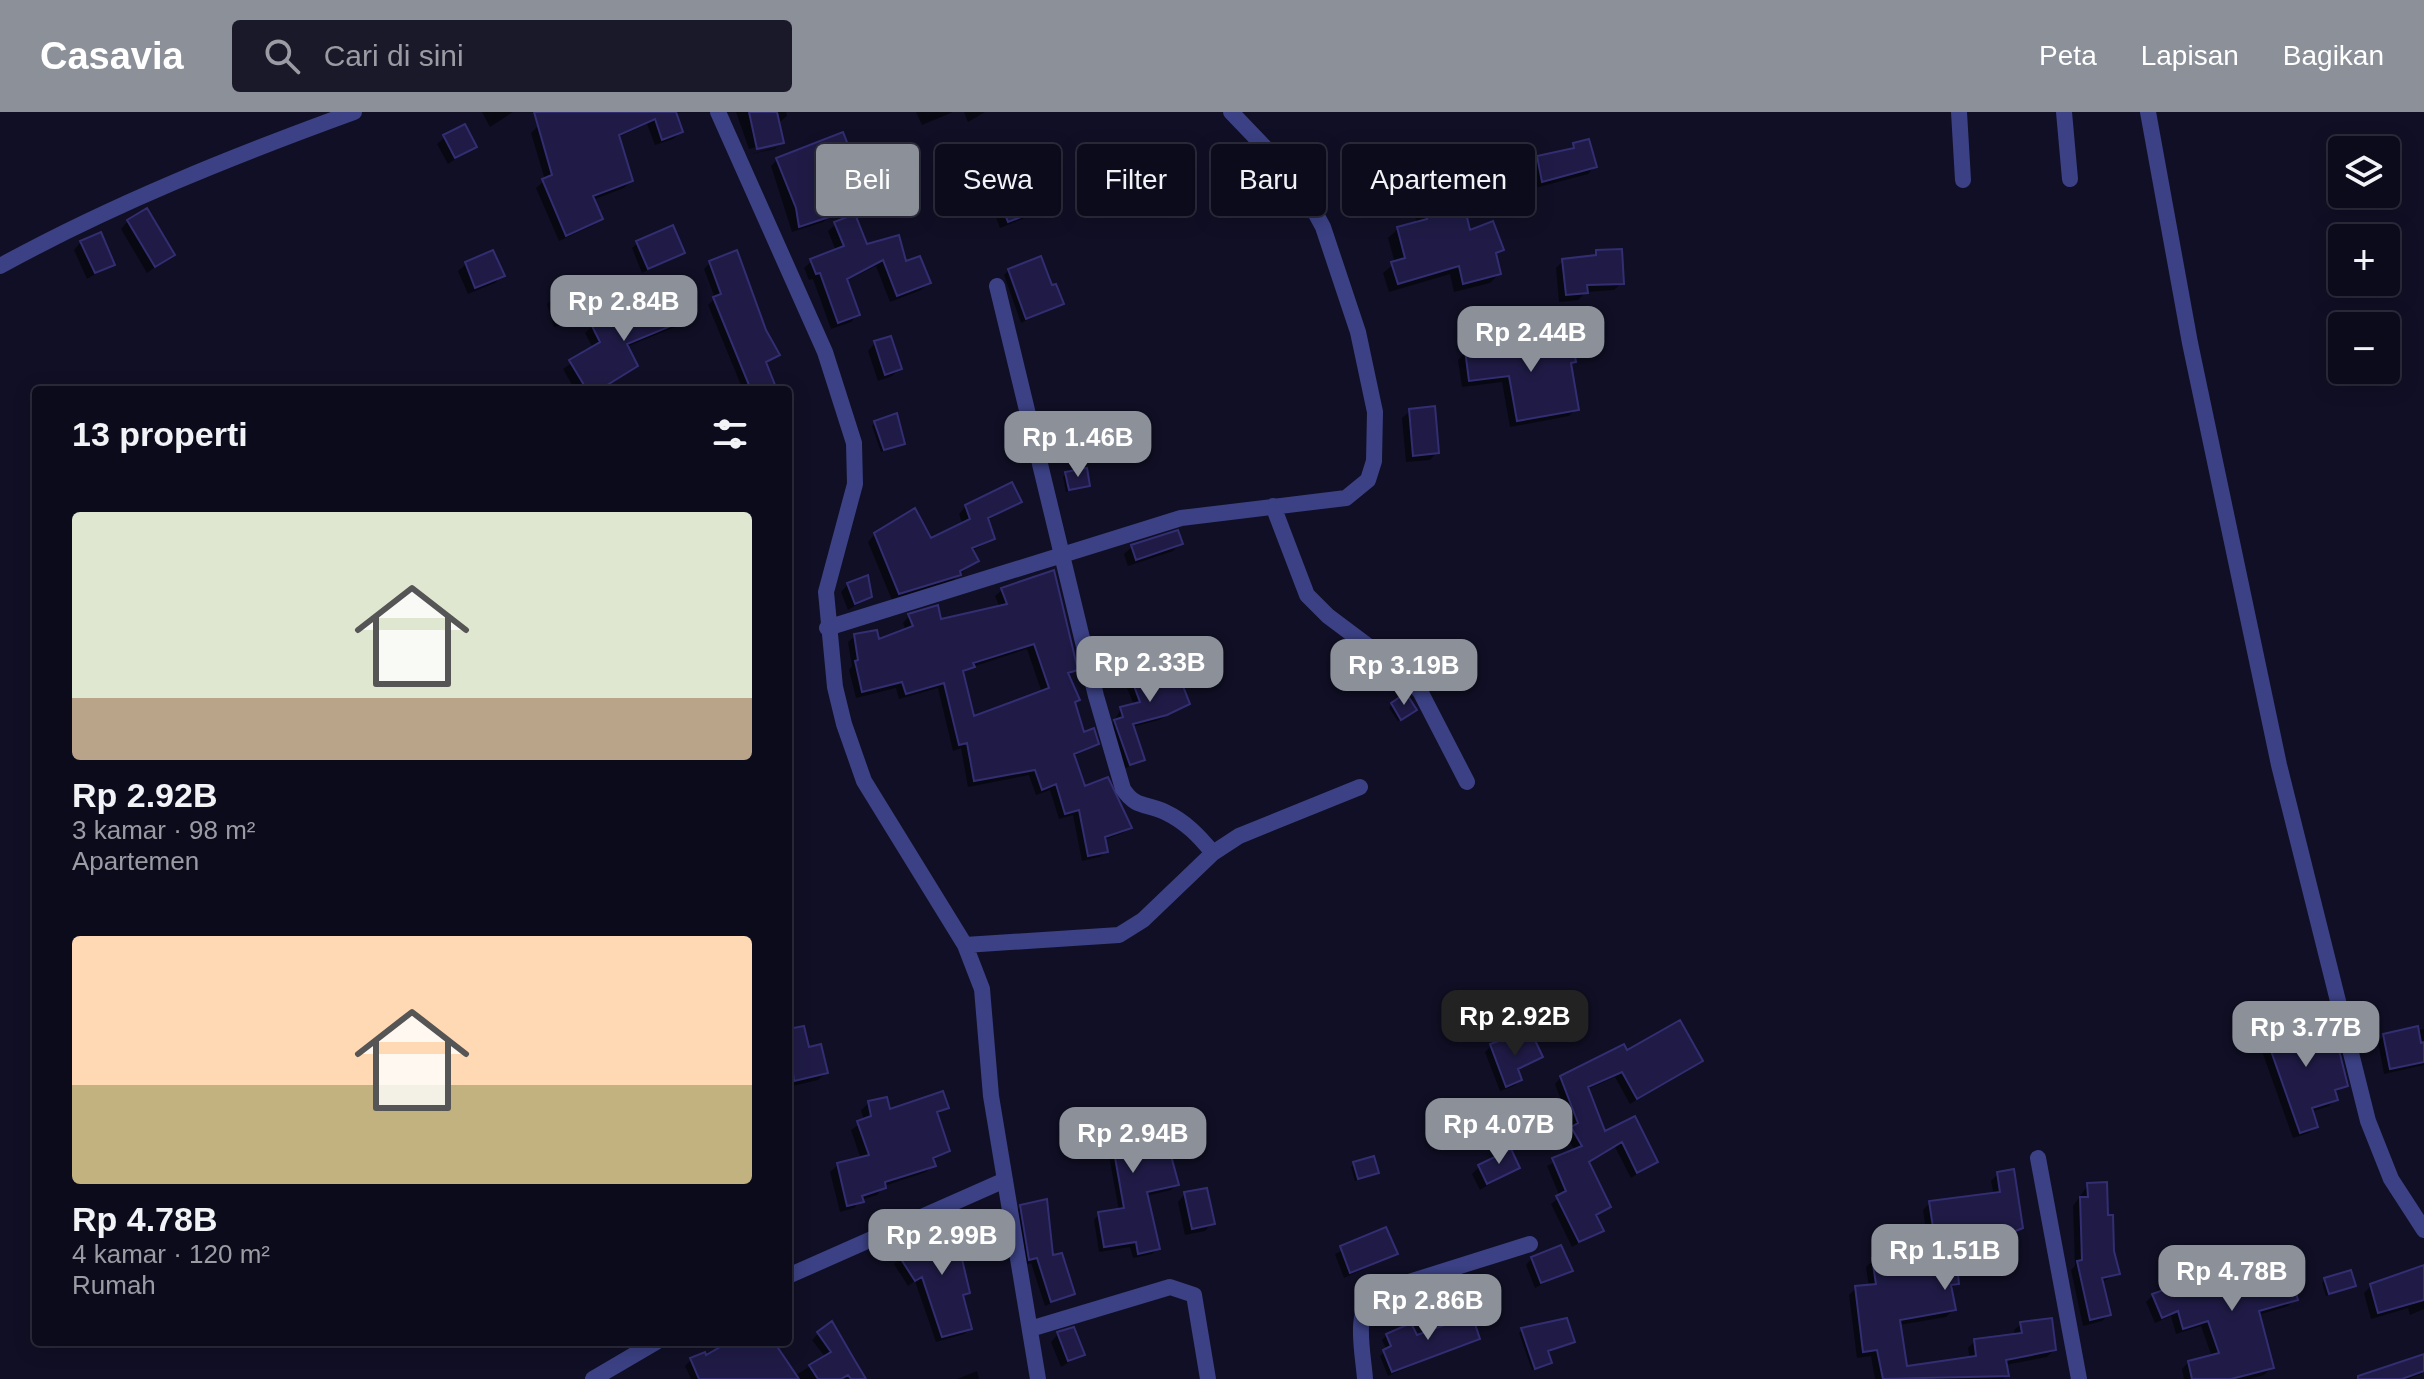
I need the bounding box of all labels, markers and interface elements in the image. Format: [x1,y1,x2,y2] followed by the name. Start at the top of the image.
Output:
[232,20,792,92] search box
[260,34,304,78] icon: search
[40,35,184,77] text: Casavia
[324,39,464,72] text: Cari di sini
[2039,40,2097,71] text: Peta
[2141,40,2239,71] text: Lapisan
[2283,40,2384,71] text: Bagikan
[2328,136,2400,384] map controls
[2328,136,2400,208] button: layers
[816,144,919,216] chip: Beli
[935,144,1061,216] chip: Sewa
[1077,144,1195,216] chip: Filter
[1211,144,1326,216] chip: Baru
[1342,144,1535,216] chip: Apartemen
[2328,224,2400,296] button: +
[541,275,707,343] pin: Rp 2.84B
[568,286,680,316] text: Rp 2.84B
[1448,306,1614,374] pin: Rp 2.44B
[2328,312,2400,384] button: −
[1475,317,1587,347] text: Rp 2.44B
[995,411,1161,479] pin: Rp 1.46B
[708,412,752,456] icon: filters
[72,415,248,453] text: 13 properti
[1022,422,1134,452] text: Rp 1.46B
[340,564,484,708] icon: home
[1067,636,1233,704] pin: Rp 2.33B
[1321,639,1487,707] pin: Rp 3.19B
[1094,647,1206,677] text: Rp 2.33B
[1348,650,1460,680] text: Rp 3.19B
[72,776,218,814] text: Rp 2.92B
[72,815,256,845] text: 3 kamar · 98 m²
[72,846,199,876] text: Apartemen
[340,988,484,1132] icon: home
[1432,990,1598,1058] pin: Rp 2.92B
[1459,1001,1571,1031] text: Rp 2.92B
[2223,1001,2389,1069] pin: Rp 3.77B
[2250,1012,2362,1042] text: Rp 3.77B
[1416,1098,1582,1166] pin: Rp 4.07B
[1050,1107,1216,1175] pin: Rp 2.94B
[1443,1109,1555,1139] text: Rp 4.07B
[1077,1118,1189,1148] text: Rp 2.94B
[72,1200,218,1238] text: Rp 4.78B
[859,1209,1025,1277] pin: Rp 2.99B
[886,1220,998,1250] text: Rp 2.99B
[1862,1224,2028,1292] pin: Rp 1.51B
[1889,1235,2001,1265] text: Rp 1.51B
[72,1239,270,1269] text: 4 kamar · 120 m²
[2149,1245,2315,1313] pin: Rp 4.78B
[2176,1256,2288,1286] text: Rp 4.78B
[72,1270,156,1300] text: Rumah
[1345,1274,1511,1342] pin: Rp 2.86B
[1372,1285,1484,1315] text: Rp 2.86B

